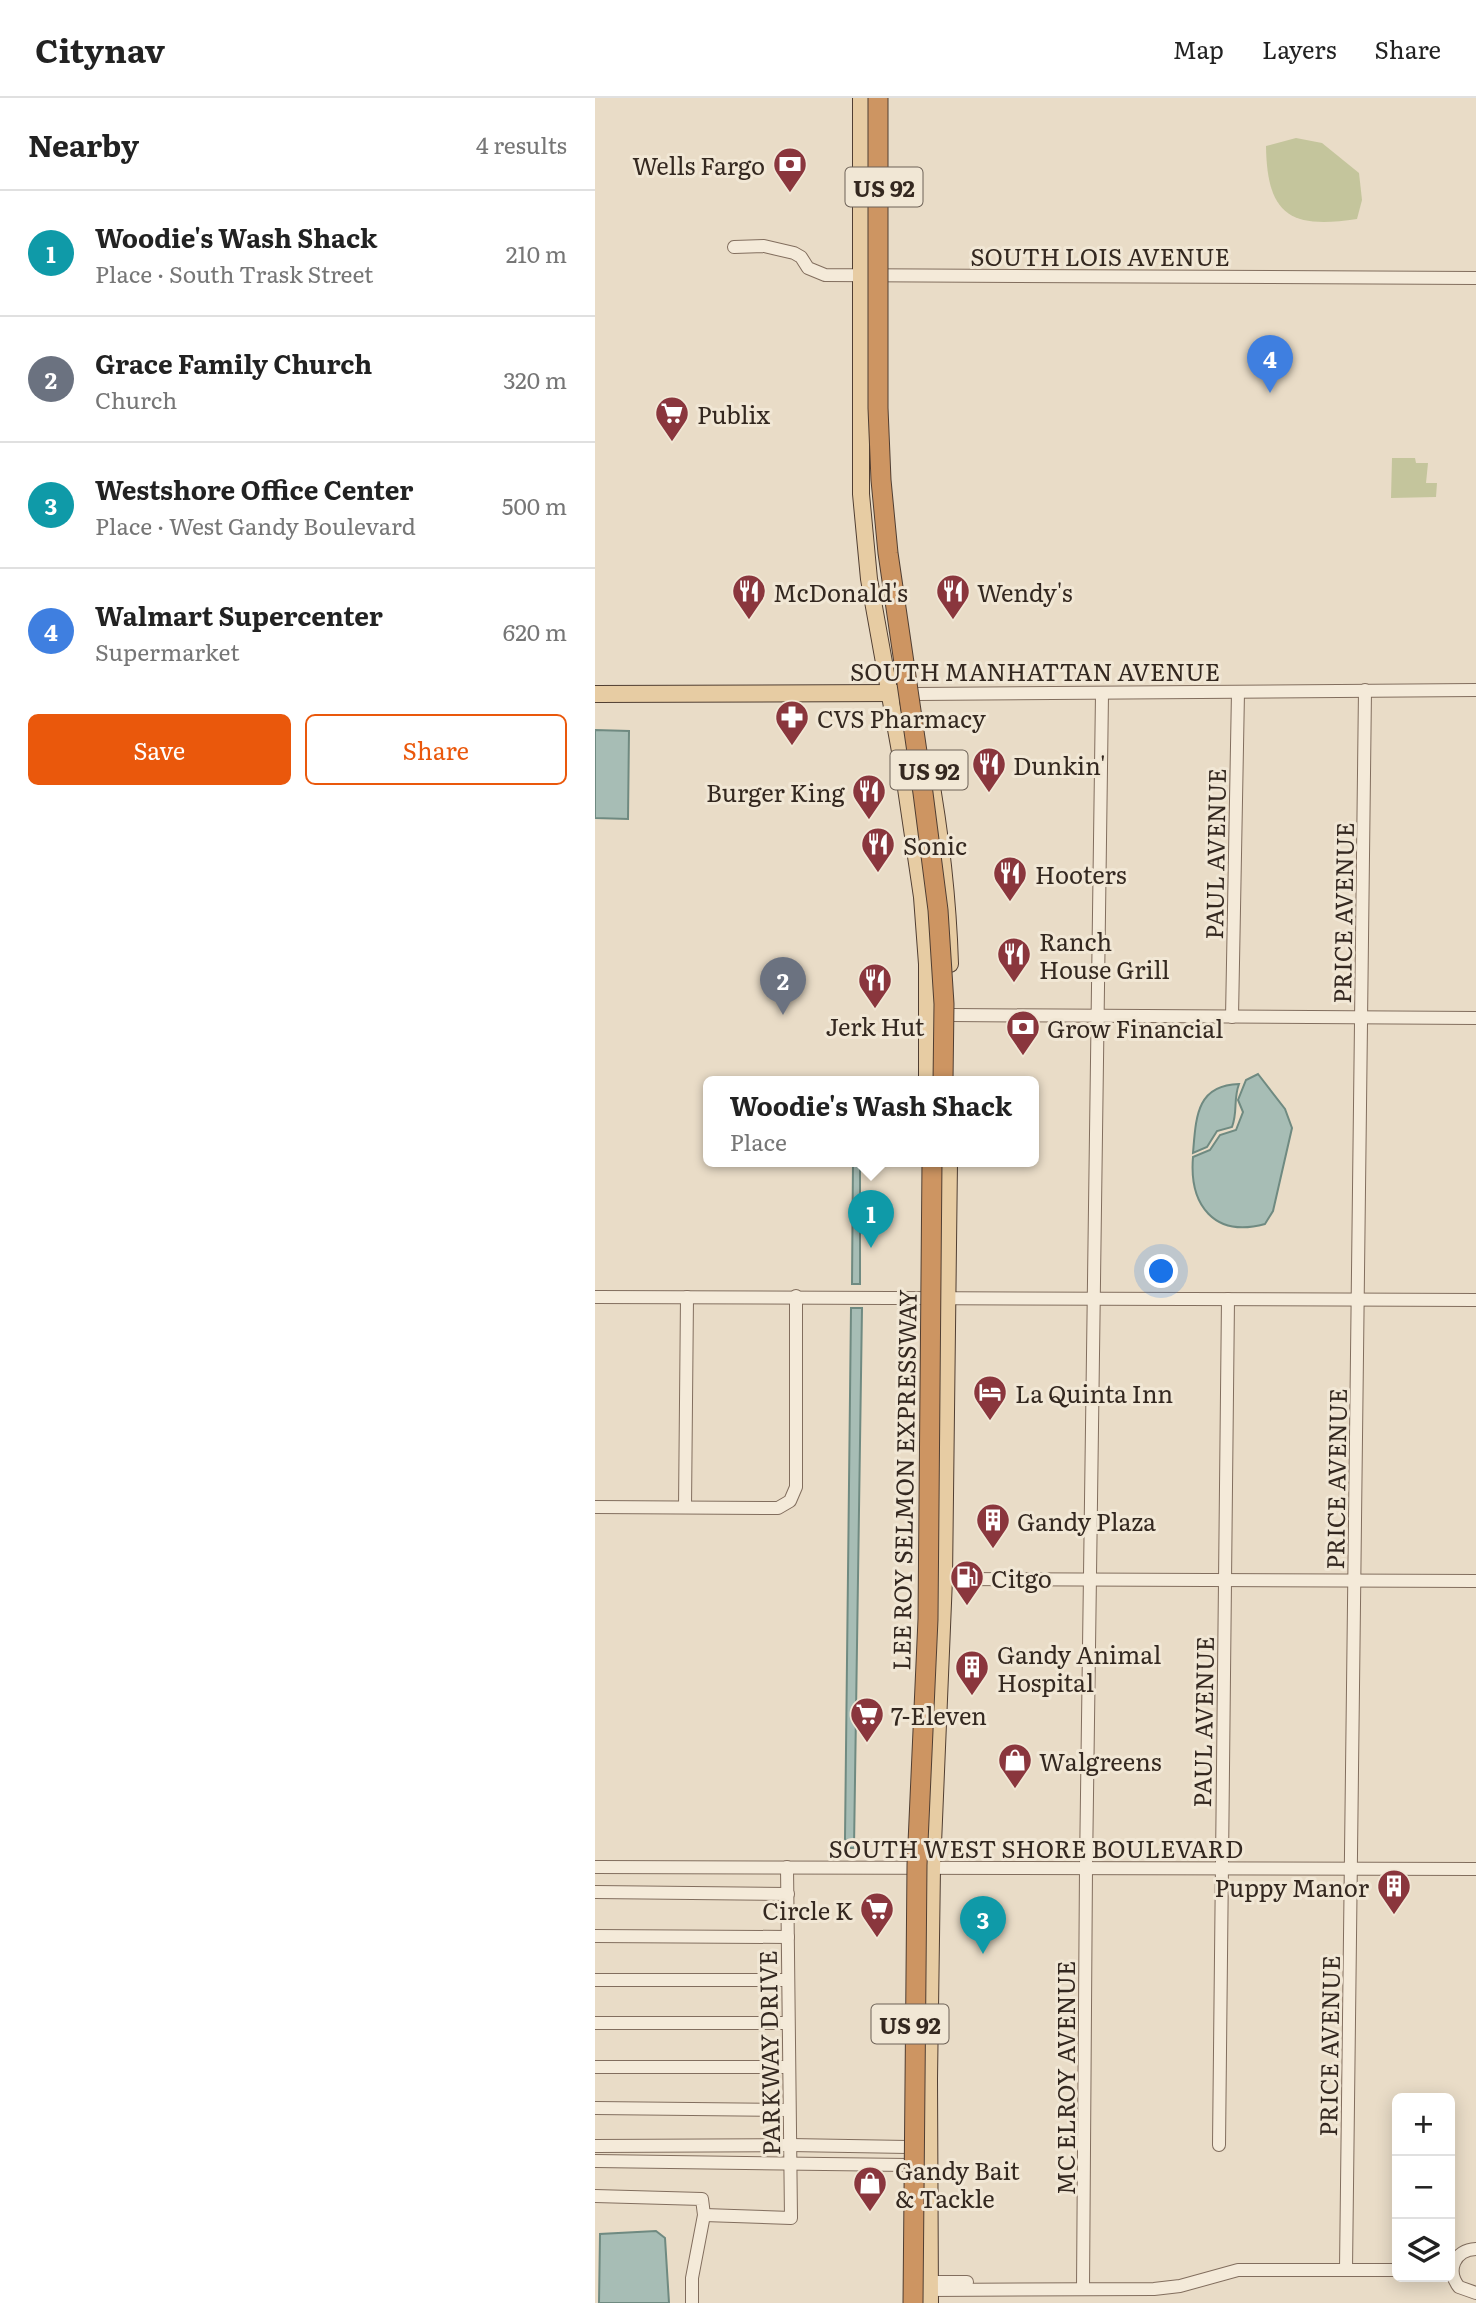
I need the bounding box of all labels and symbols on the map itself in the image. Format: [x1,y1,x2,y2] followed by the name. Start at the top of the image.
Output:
[771,145,809,194] bank icon: Wells Fargo
[632,147,765,182] place label: Wells Fargo
[845,167,923,206] road number: US 92
[970,238,1230,273] street label: SOUTH LOIS AVENUE
[1247,335,1293,393] pin: 4
[653,394,691,443] supermarket icon: Publix
[697,396,770,431] place label: Publix
[730,572,768,621] restaurant icon: McDonald's
[934,572,972,621] restaurant icon: Wendy's
[773,574,908,609] place label: McDonald's
[977,574,1073,609] place label: Wendy's
[850,653,1220,688] street label: SOUTH MANHATTAN AVENUE
[773,698,811,747] pharmacy icon: CVS Pharmacy
[817,700,986,735] place label: CVS Pharmacy
[970,745,1008,794] restaurant icon: Dunkin'
[1013,747,1106,782] place label: Dunkin'
[891,750,967,790] road number: US 92
[1195,768,1233,940] street label: PAUL AVENUE
[850,772,888,821] restaurant icon: Burger King
[706,774,846,809] place label: Burger King
[1323,822,1361,1004] street label: PRICE AVENUE
[859,825,897,874] restaurant icon: Sonic
[903,827,967,862] place label: Sonic
[991,854,1029,903] restaurant icon: Hooters
[1035,856,1127,891] place label: Hooters
[1039,923,1170,986] place label: Ranch House Grill
[995,935,1033,984] restaurant icon: Ranch House Grill
[760,957,806,1015] pin: 2
[856,961,894,1010] restaurant icon: Jerk Hut
[826,1008,925,1043] place label: Jerk Hut
[1004,1008,1042,1057] bank icon: Grow Financial
[1047,1010,1223,1045] place label: Grow Financial
[848,1190,894,1248] pin: 1
[1144,1254,1178,1288] your location
[882,1289,924,1671] street label: LEE ROY SELMON EXPRESSWAY
[971,1373,1009,1422] hotel icon: La Quinta Inn
[1015,1375,1173,1410] place label: La Quinta Inn
[1316,1388,1354,1570] street label: PRICE AVENUE
[974,1501,1012,1550] building icon: Gandy Plaza
[1017,1503,1156,1538] place label: Gandy Plaza
[948,1558,986,1607] fuel station icon: Citgo
[991,1560,1052,1595] place label: Citgo
[997,1636,1161,1699] place label: Gandy Animal Hospital
[1183,1636,1221,1808] street label: PAUL AVENUE
[953,1648,991,1697] building icon: Gandy Animal Hospital
[848,1695,886,1744] supermarket icon: 7-Eleven
[891,1697,987,1732] place label: 7-Eleven
[996,1741,1034,1790] shop icon: Walgreens
[1039,1743,1162,1778] place label: Walgreens
[829,1830,1243,1865] street label: SOUTH WEST SHORE BOULEVARD
[1375,1867,1413,1916] building icon: Puppy Manor
[1214,1869,1370,1904] place label: Puppy Manor
[858,1890,896,1939] supermarket icon: Circle K
[762,1892,853,1927] place label: Circle K
[960,1896,1006,1954] pin: 3
[749,1950,787,2156] street label: PARKWAY DRIVE
[1309,1955,1347,2137] street label: PRICE AVENUE
[1047,1961,1082,2195] street label: MC ELROY AVENUE
[871,2005,949,2044] road number: US 92
[895,2152,1020,2215] place label: Gandy Bait & Tackle
[851,2164,889,2213] shop icon: Gandy Bait & Tackle

